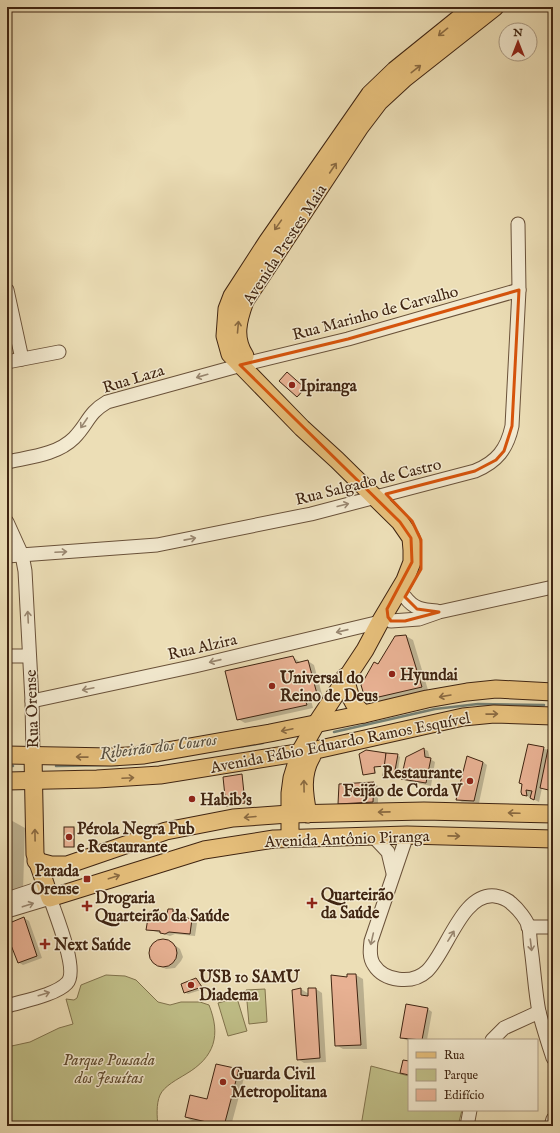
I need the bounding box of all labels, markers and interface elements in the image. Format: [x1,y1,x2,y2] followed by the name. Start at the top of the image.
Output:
[498,22,538,62] north arrow
[512,26,523,40] text: N
[437,27,448,36] one-way arrow
[410,65,421,74] one-way arrow
[329,162,337,174] one-way arrow
[239,181,332,310] street label: Avenida Prestes Maia
[274,219,282,230] one-way arrow
[290,282,461,346] street label: Rua Marinho de Carvalho
[234,321,242,334] one-way arrow
[100,361,167,399] street label: Rua Laza
[196,373,209,380] one-way arrow
[300,377,358,397] place label: Ipiranga
[287,380,297,390] marker: Ipiranga
[80,417,88,429] one-way arrow
[293,455,444,511] street label: Rua Salgado de Castro
[336,501,349,509] one-way arrow
[183,535,196,543] one-way arrow
[54,549,67,556] one-way arrow
[24,611,31,624] one-way arrow
[335,627,348,635] one-way arrow
[166,630,239,666] street label: Rua Alzira
[209,657,222,665] one-way arrow
[400,666,459,686] place label: Hyundai
[22,669,44,749] street label: Rua Orense
[279,669,378,707] place label: Universal do Reino de Deus
[387,669,397,679] marker: Hyundai
[267,681,277,691] marker: Universal do Reino de Deus
[82,686,95,694] one-way arrow
[439,692,452,700] one-way arrow
[208,709,473,779] street label: Avenida Fábio Eduardo Ramos Esquível
[485,710,498,718] one-way arrow
[281,726,294,734] one-way arrow
[98,730,218,765] water label: Ribeirão dos Couros
[76,753,89,761] one-way arrow
[343,764,464,802] place label: Restaurante Feijão de Corda V
[121,774,134,781] one-way arrow
[465,776,475,786] marker: Restaurante Feijão de Corda V
[300,780,308,793] one-way arrow
[200,791,252,811] place label: Habib's
[187,794,197,804] marker: Habib's
[378,808,391,816] one-way arrow
[508,810,521,817] one-way arrow
[244,813,257,820] one-way arrow
[77,820,195,858] place label: Pérola Negra Pub e Restaurante
[263,827,430,853] street label: Avenida Antônio Piranga
[31,829,39,842] one-way arrow
[64,832,74,842] marker: Pérola Negra Pub e Restaurante
[447,832,460,840] one-way arrow
[31,862,80,900] place label: Parada Orense
[107,873,120,880] one-way arrow
[82,874,92,884] marker: Parada Orense
[321,886,394,924] place label: Quarteirão da Saúde
[95,889,230,927] place label: Drogaria Quarteirão da Saúde
[306,897,318,909] marker: Quarteirão da Saúde
[22,900,34,908] one-way arrow
[82,901,92,911] marker: Drogaria Quarteirão da Saúde
[447,930,455,942] one-way arrow
[368,932,376,945] one-way arrow
[53,936,131,956] place label: Next Saúde
[39,938,51,950] marker: Next Saúde
[527,938,535,951] one-way arrow
[198,968,300,1006] place label: USB 10 SAMU Diadema
[186,980,196,990] marker: USB 10 SAMU Diadema
[38,990,51,997] one-way arrow
[408,1039,538,1111] legend
[444,1048,465,1063] text: Rua
[63,1051,155,1089] park label: Parque Pousada dos Jesuítas
[231,1065,328,1103] place label: Guarda Civil Metropolitana
[444,1068,479,1084] text: Parque
[218,1077,228,1087] marker: Guarda Civil Metropolitana
[444,1088,485,1103] text: Edifício

